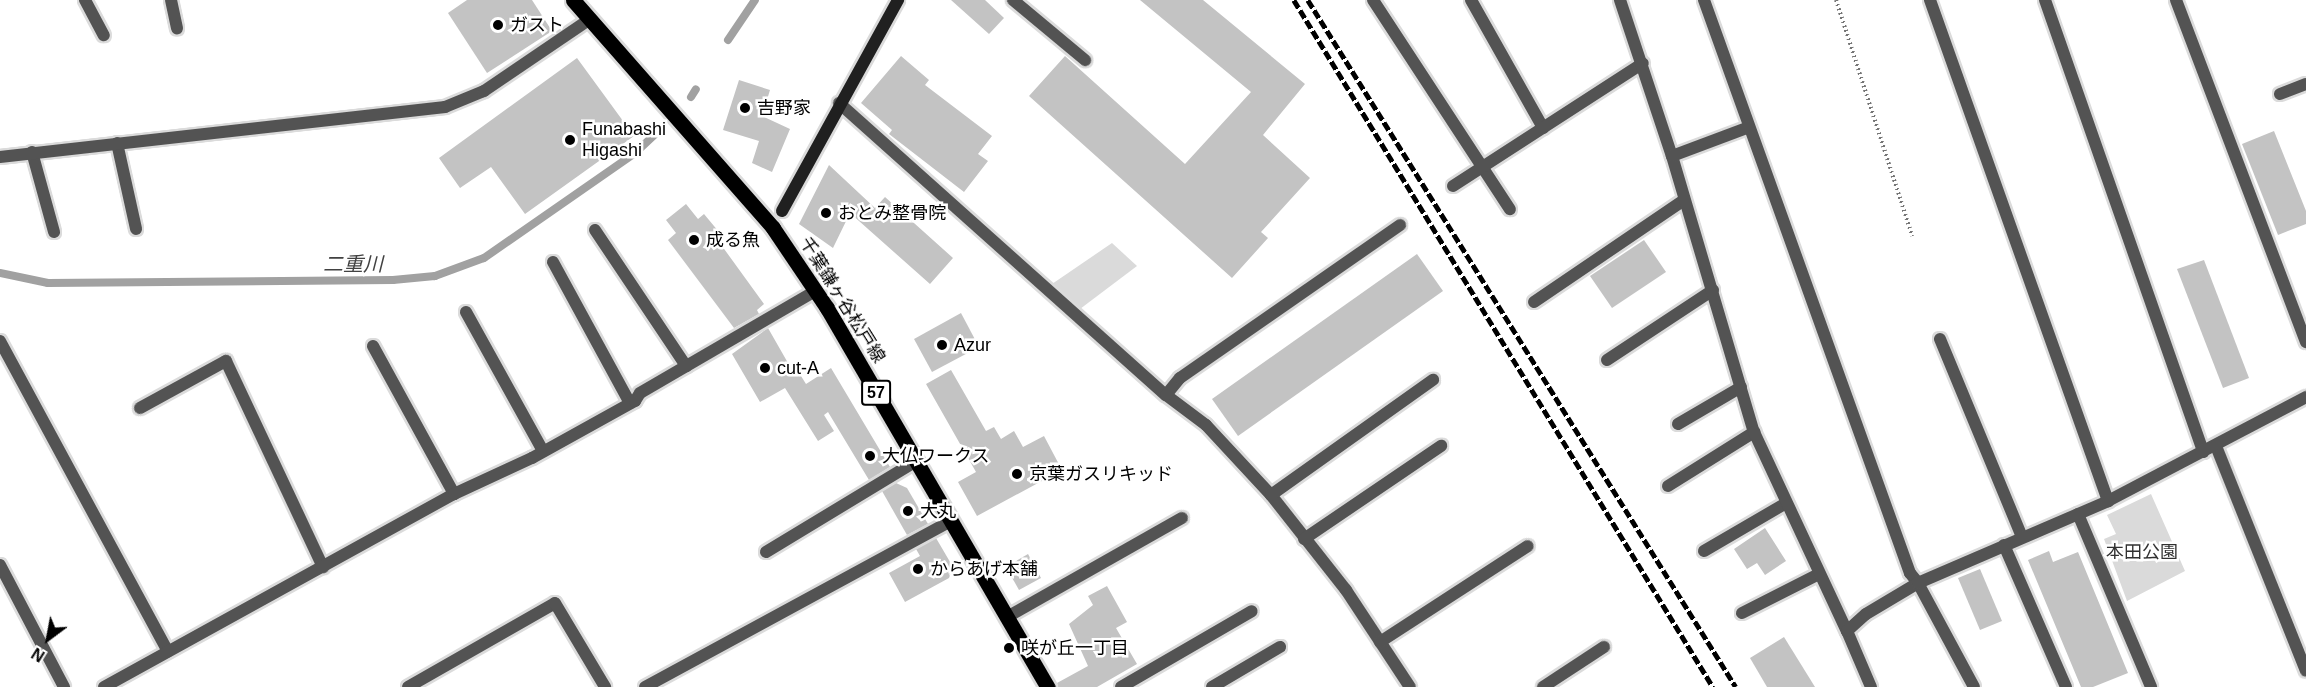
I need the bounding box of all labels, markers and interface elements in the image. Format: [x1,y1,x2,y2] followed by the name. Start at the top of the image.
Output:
[510,14,564,36] place label: ガスト
[491,18,505,32] marker: ガスト
[757,97,811,119] place label: 吉野家
[738,101,752,115] marker: 吉野家
[582,119,666,162] place label: Funabashi Higashi
[563,133,577,147] marker: Funabashi Higashi
[838,202,946,224] place label: おとみ整骨院
[819,206,833,220] marker: おとみ整骨院
[706,229,760,251] place label: 成る魚
[687,233,701,247] marker: 成る魚
[795,233,889,367] street label: 千葉鎌ヶ谷松戸線
[323,252,383,276] water label: 二重川
[954,334,991,356] place label: Azur
[935,338,949,352] marker: Azur
[777,357,819,379] place label: cut-A
[758,361,772,375] marker: cut-A
[861,380,891,406] road number: 57
[882,445,990,467] place label: 大仏ワークス
[863,449,877,463] marker: 大仏ワークス
[1029,463,1173,485] place label: 京葉ガスリキッド
[1010,467,1024,481] marker: 京葉ガスリキッド
[920,500,956,522] place label: 大丸
[901,504,915,518] marker: 大丸
[2106,541,2178,563] park label: 本田公園
[930,558,1038,580] place label: からあげ本舗
[911,562,925,576] marker: からあげ本舗
[18,609,78,669] north arrow
[1021,637,1129,659] place label: 咲が丘一丁目
[1002,641,1016,655] marker: 咲が丘一丁目
[29,644,48,665] text: N

